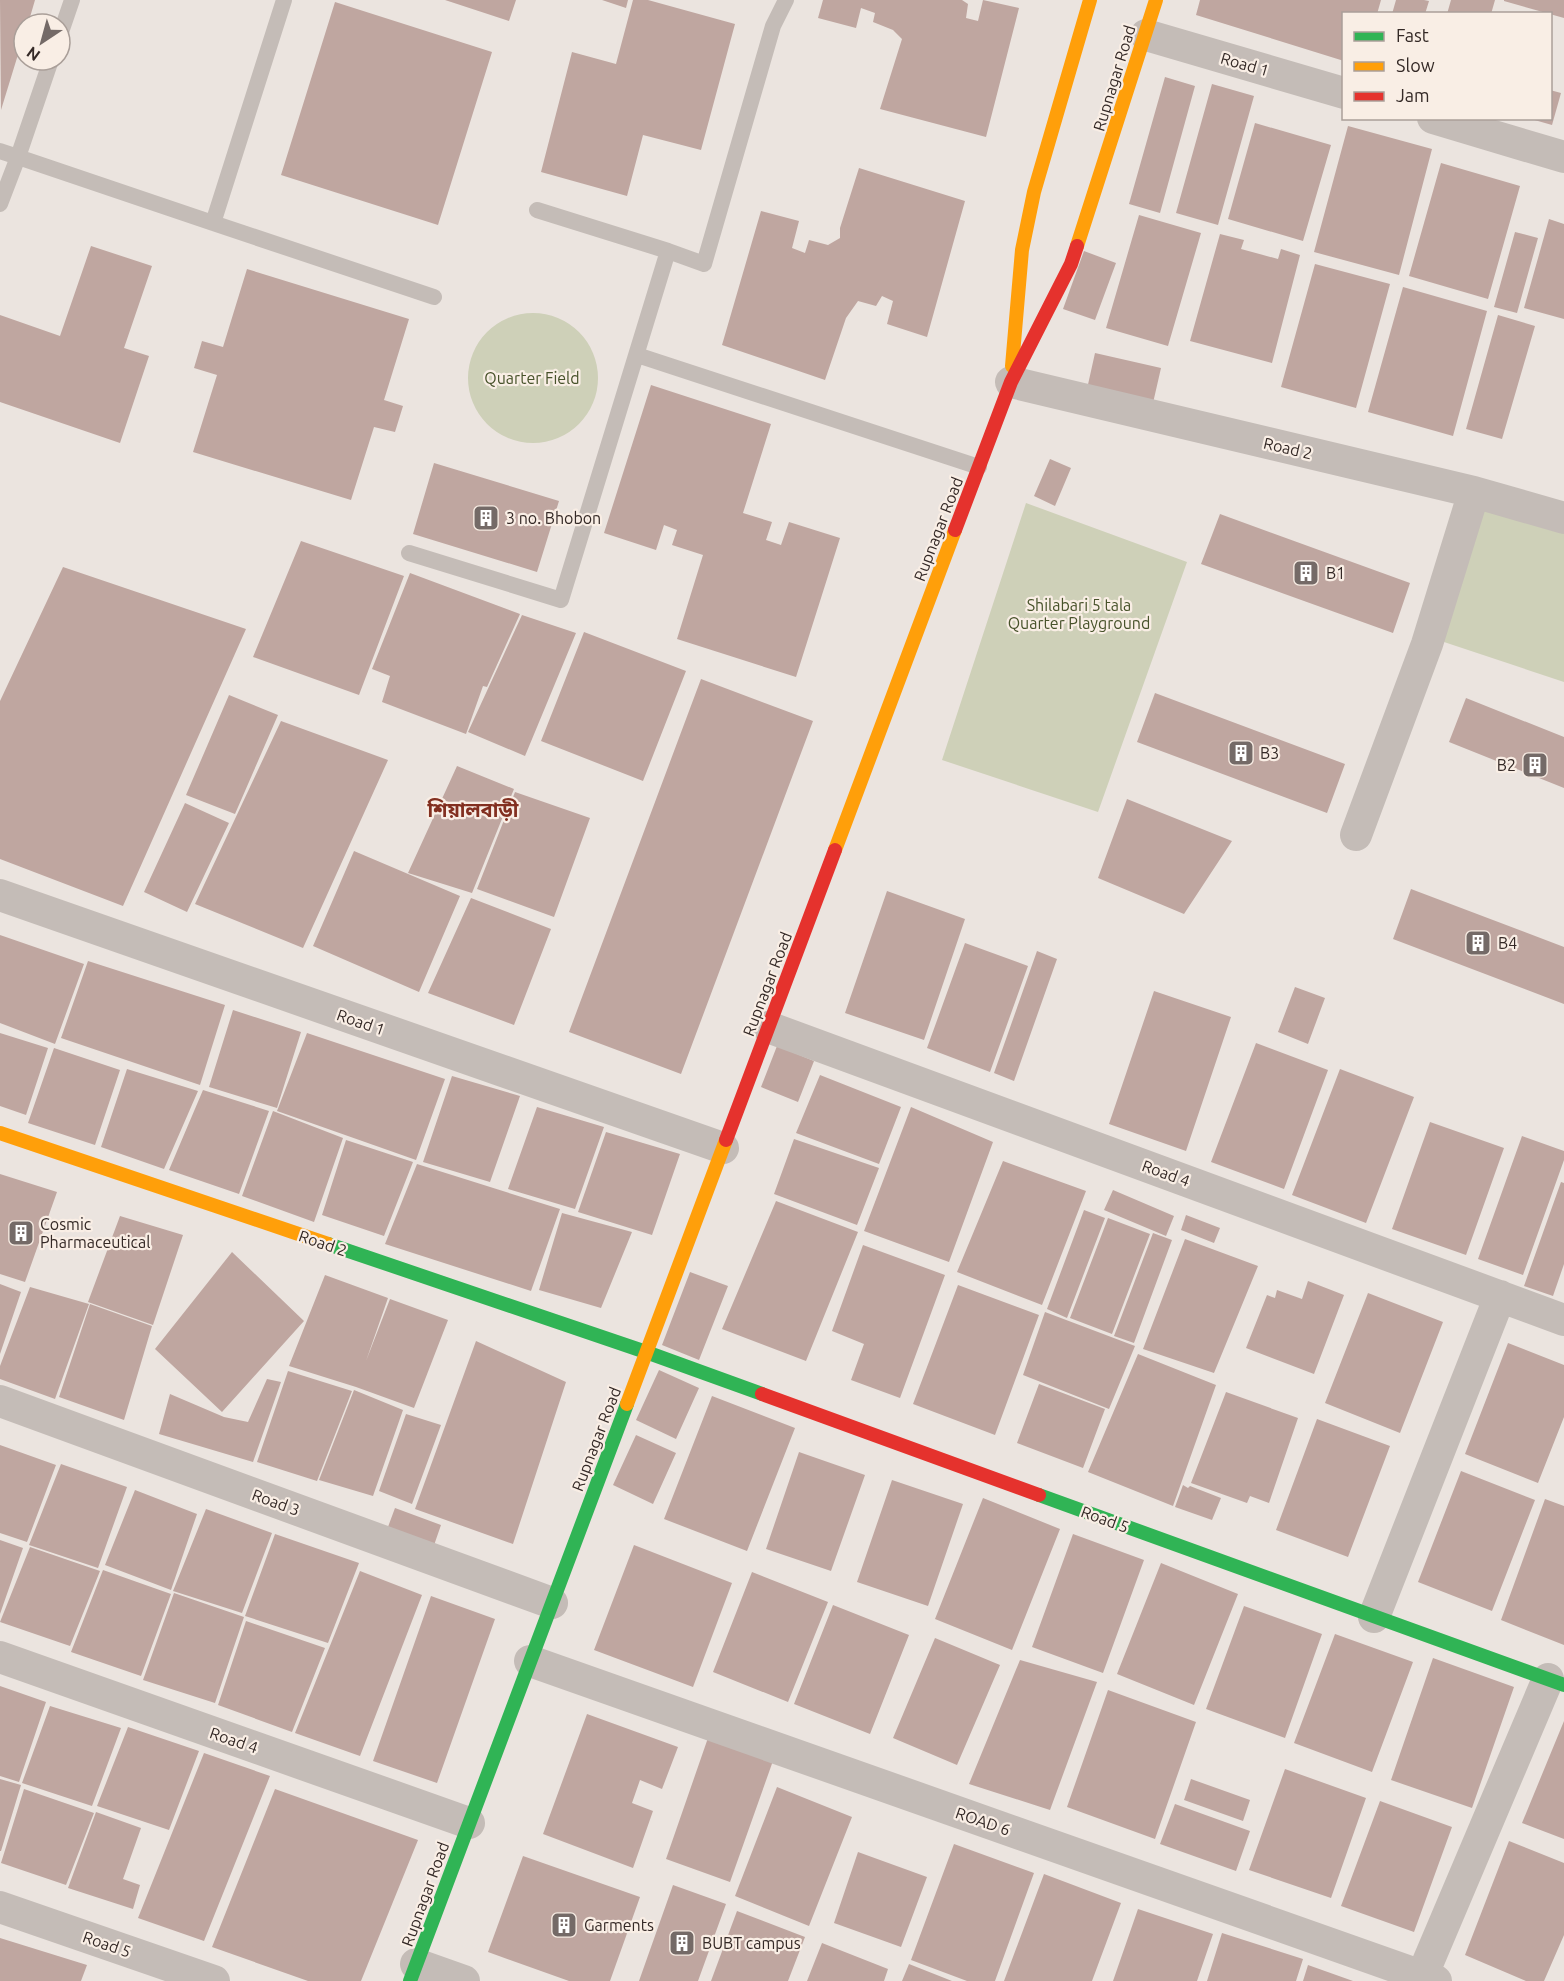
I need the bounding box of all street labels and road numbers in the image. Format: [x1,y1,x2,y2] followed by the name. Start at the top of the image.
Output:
[1089,23,1139,133] street label: Rupnagar Road
[1219,49,1271,79] street label: Road 1
[1262,434,1314,462] street label: Road 2
[910,474,966,584] street label: Rupnagar Road
[739,929,795,1039] street label: Rupnagar Road
[335,1005,387,1039] street label: Road 1
[1140,1156,1192,1190] street label: Road 4
[297,1226,349,1260] street label: Road 2
[568,1384,624,1494] street label: Rupnagar Road
[250,1485,302,1519] street label: Road 3
[1079,1502,1131,1536] street label: Road 5
[208,1723,260,1757] street label: Road 4
[953,1803,1013,1839] street label: ROAD 6
[398,1839,452,1949] street label: Rupnagar Road
[81,1927,133,1961] street label: Road 5

